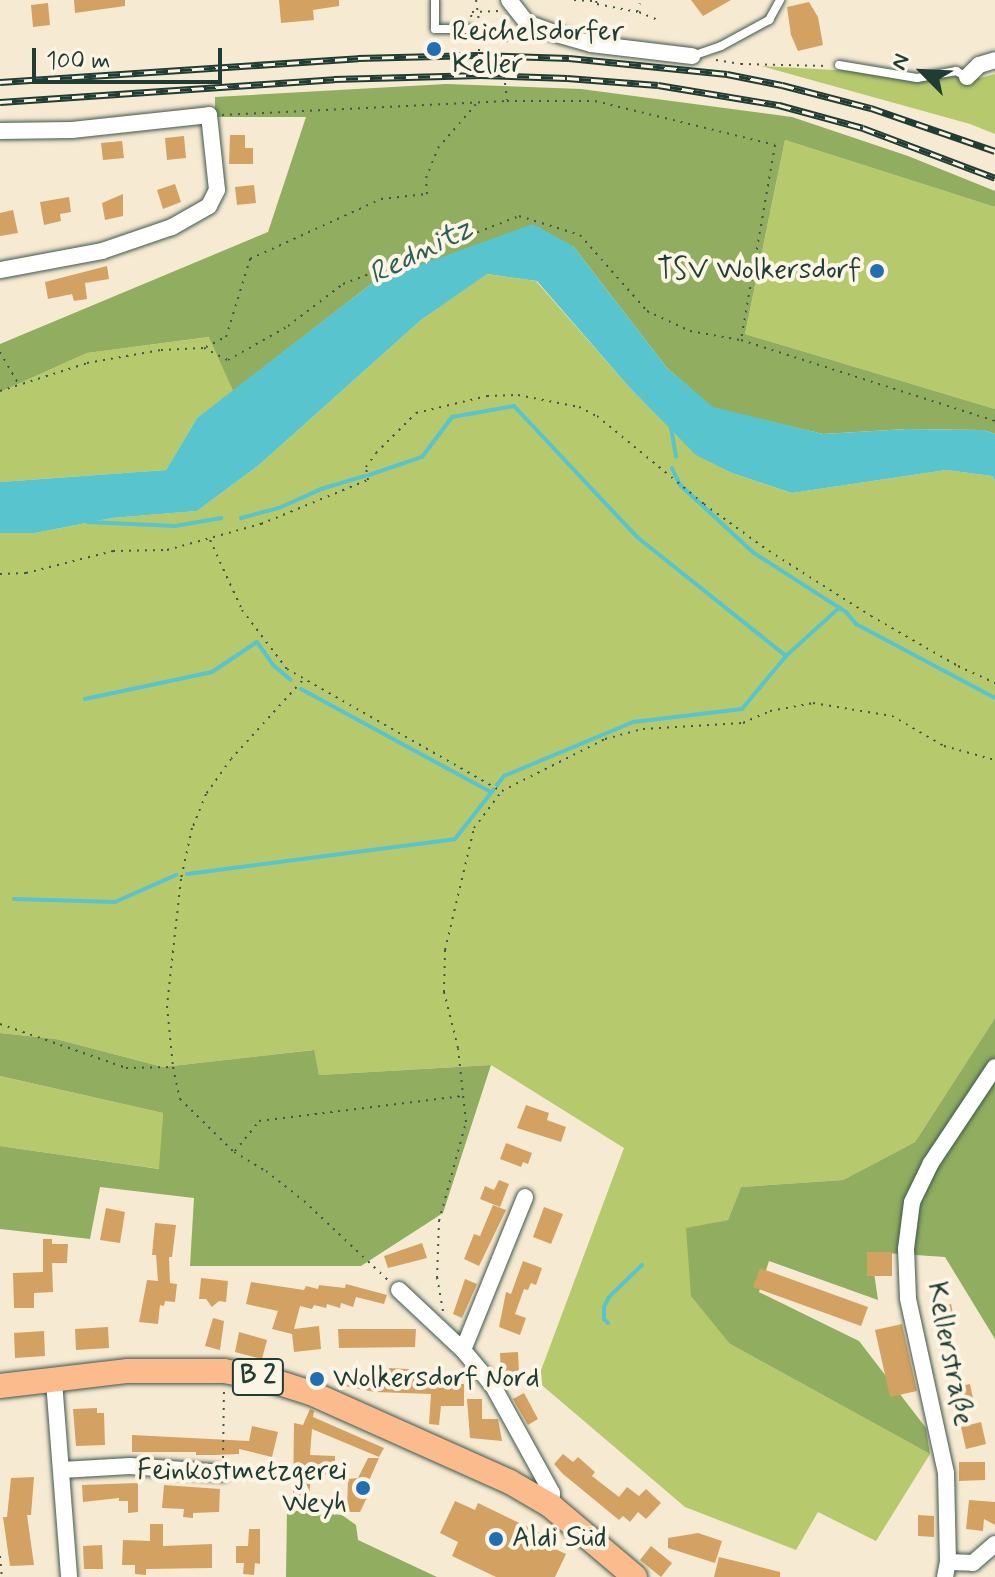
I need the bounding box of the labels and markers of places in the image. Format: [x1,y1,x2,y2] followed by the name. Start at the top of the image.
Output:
[452,16,624,82] place label: Reichelsdorfer Keller
[423,38,445,60] marker: Reichelsdorfer Keller
[657,254,861,288] place label: TSV Wolkersdorf
[868,262,886,280] marker: TSV Wolkersdorf
[333,1362,541,1396] place label: Wolkersdorf Nord
[308,1370,326,1388] marker: Wolkersdorf Nord
[137,1455,347,1521] place label: Feinkostmetzgerei Weyh
[354,1479,372,1497] marker: Feinkostmetzgerei Weyh
[512,1522,606,1556] place label: Aldi Süd
[487,1530,505,1548] marker: Aldi Süd

